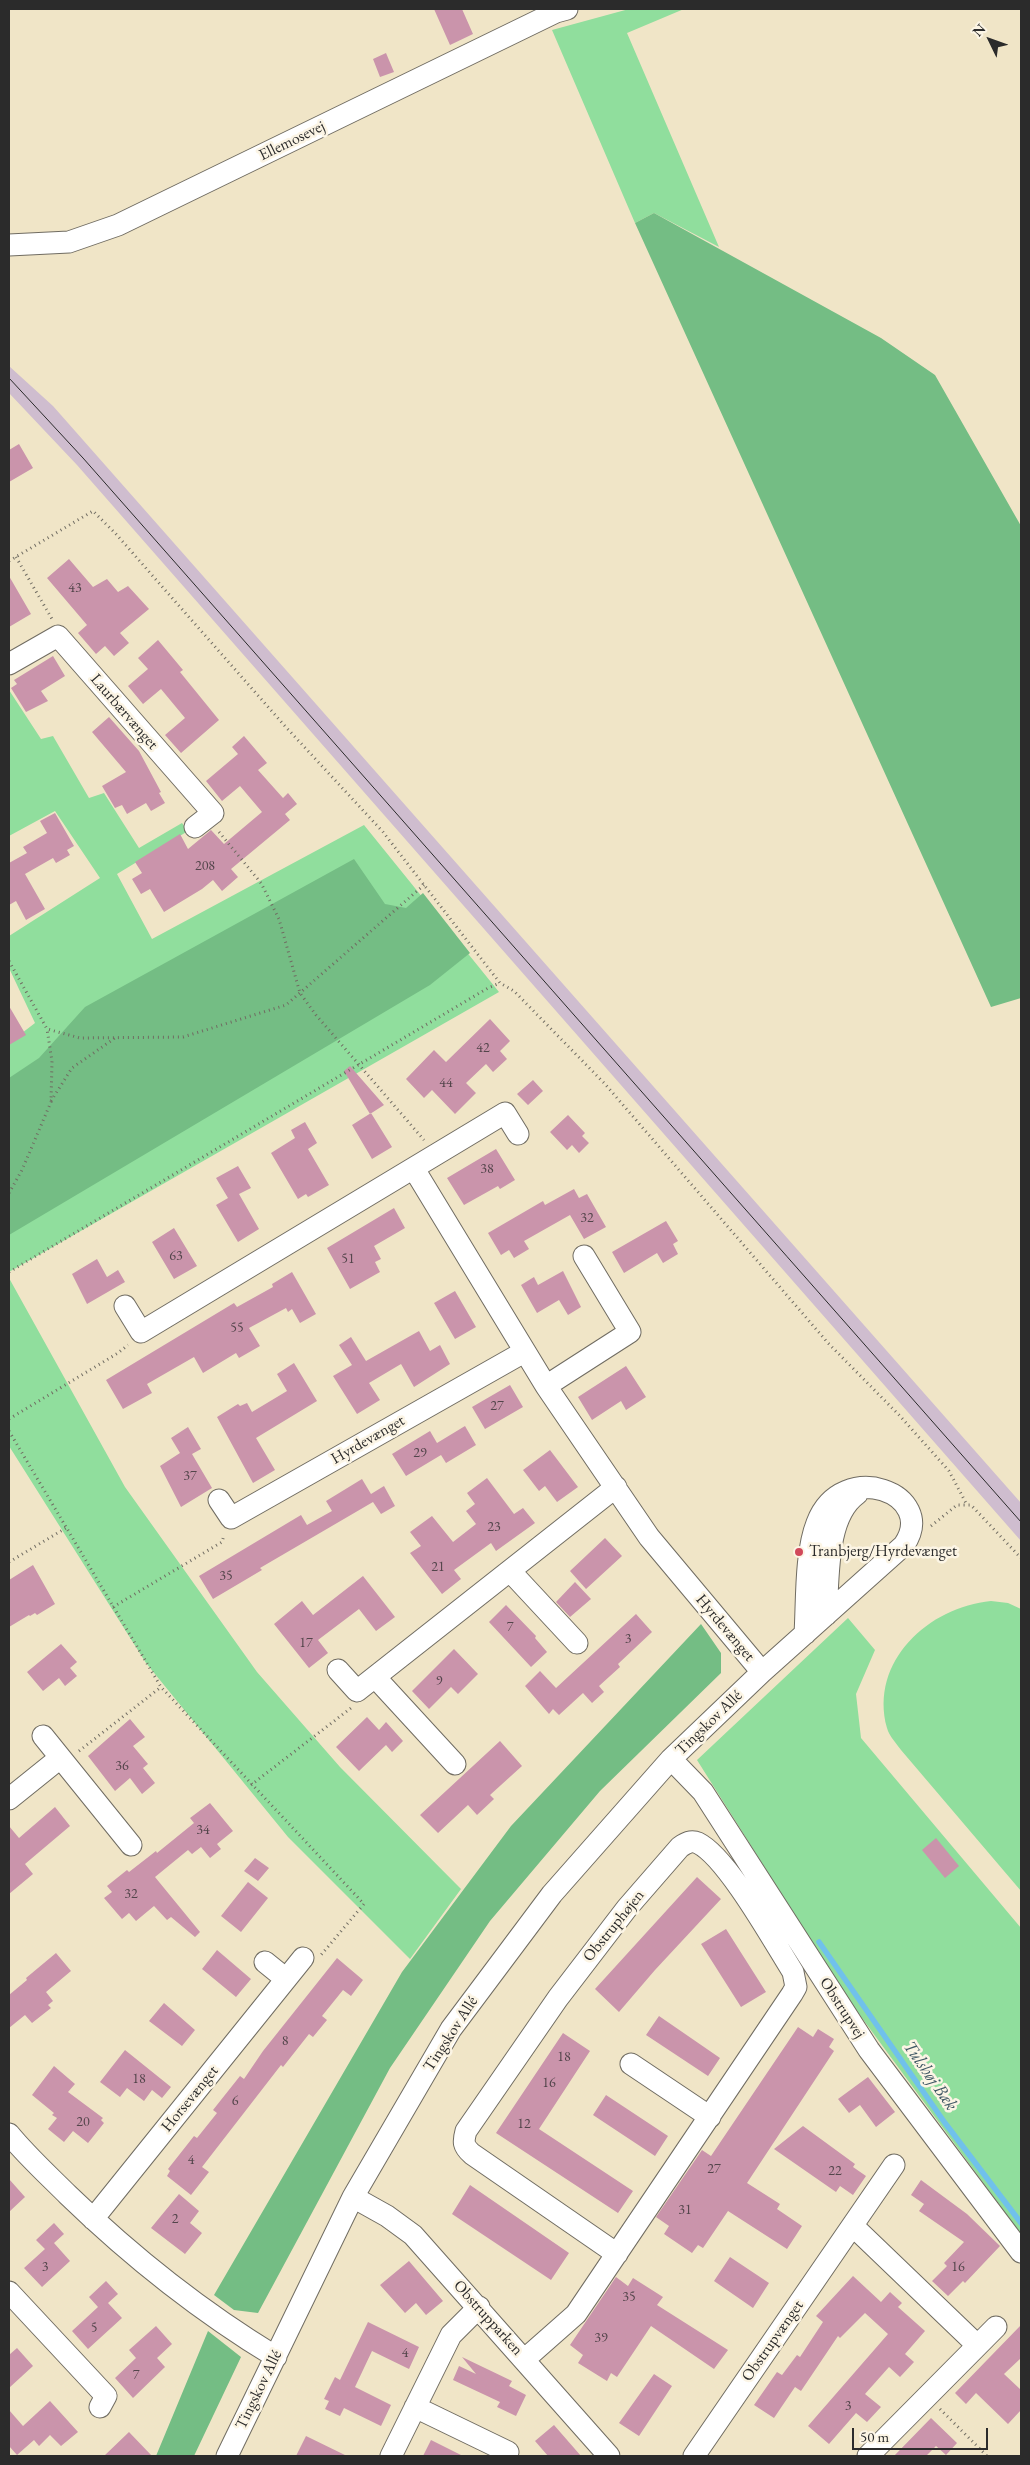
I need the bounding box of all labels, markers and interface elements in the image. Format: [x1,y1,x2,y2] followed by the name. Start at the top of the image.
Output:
[965,15,1015,65] north arrow
[968,20,989,40] text: N
[256,117,328,165] street label: Ellemosevej
[68,580,82,596] house number: 43
[86,670,162,754] street label: Laurbærvænget
[195,858,215,874] house number: 208
[476,1040,490,1056] house number: 42
[439,1075,453,1091] house number: 44
[480,1161,494,1177] house number: 38
[580,1210,594,1226] house number: 32
[169,1248,183,1264] house number: 63
[341,1251,355,1267] house number: 51
[230,1320,244,1336] house number: 55
[490,1398,504,1414] house number: 27
[328,1411,408,1469] street label: Hyrdevænget
[413,1445,427,1461] house number: 29
[183,1468,197,1484] house number: 37
[487,1519,501,1535] house number: 23
[809,1542,957,1562] place label: Tranbjerg/Hyrdevænget
[793,1546,805,1558] marker: Tranbjerg/Hyrdevænget
[431,1559,445,1575] house number: 21
[219,1568,233,1584] house number: 35
[691,1590,759,1666] street label: Hyrdevænget
[507,1619,513,1635] house number: 7
[625,1631,631,1647] house number: 3
[299,1635,313,1651] house number: 17
[436,1673,442,1689] house number: 9
[672,1686,746,1760] street label: Tingskov Allé
[115,1758,129,1774] house number: 36
[196,1822,210,1838] house number: 34
[124,1886,138,1902] house number: 32
[579,1886,649,1966] street label: Obstruphøjen
[815,1974,869,2042] street label: Obstrupvej
[420,1993,482,2075] street label: Tingskov Allé
[282,2033,288,2049] house number: 8
[898,2037,962,2115] water label: Tulshøj Bæk
[557,2049,571,2065] house number: 18
[157,2062,223,2136] street label: Horsevænget
[132,2071,146,2087] house number: 18
[542,2075,556,2091] house number: 16
[232,2093,238,2109] house number: 6
[76,2114,90,2130] house number: 20
[517,2116,531,2132] house number: 12
[188,2152,194,2168] house number: 4
[707,2161,721,2177] house number: 27
[828,2163,842,2179] house number: 22
[678,2202,692,2218] house number: 31
[172,2211,178,2227] house number: 2
[42,2259,48,2275] house number: 3
[951,2259,965,2275] house number: 16
[449,2276,527,2360] street label: Obstrupparken
[622,2289,636,2305] house number: 35
[738,2297,808,2385] street label: Obstrupvænget
[91,2320,97,2336] house number: 5
[594,2330,608,2346] house number: 39
[402,2345,408,2361] house number: 4
[232,2347,286,2433] street label: Tingskov Allé
[133,2367,139,2383] house number: 7
[845,2398,851,2414] house number: 3
[855,2418,991,2450] scale bar
[860,2427,889,2446] text: 50 m

